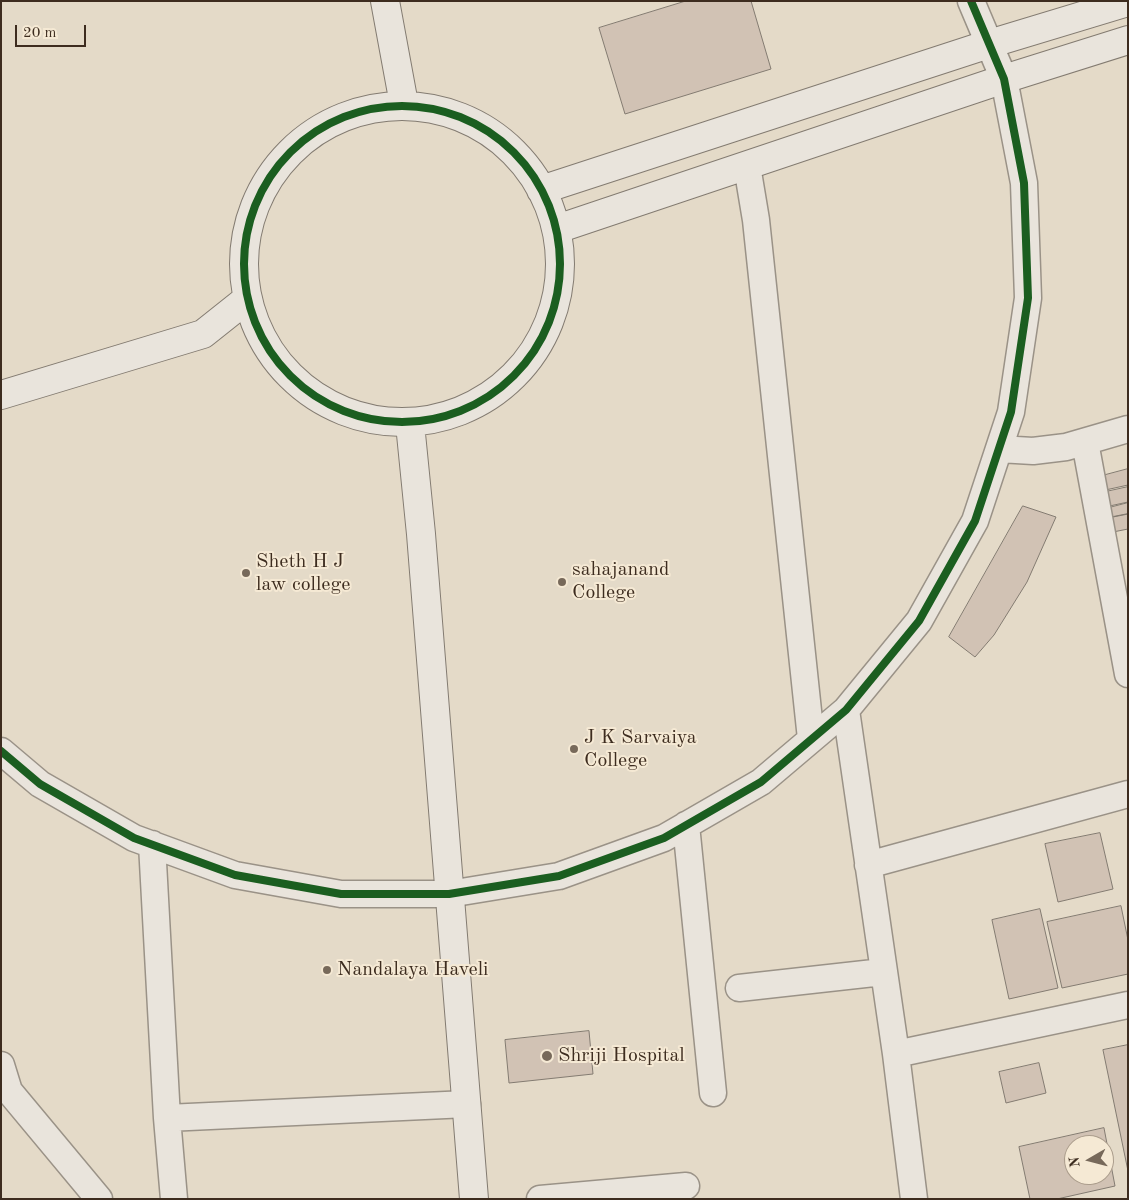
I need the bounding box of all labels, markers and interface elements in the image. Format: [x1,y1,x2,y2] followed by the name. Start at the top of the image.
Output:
[18,15,89,47] scale bar
[23,26,57,41] text: 20 m
[256,550,351,597] place label: Sheth H J law college
[572,558,670,605] place label: sahajanand College
[240,567,252,579] marker: Sheth H J law college
[556,576,568,588] marker: sahajanand College
[584,726,697,773] place label: J K Sarvaiya College
[568,743,580,755] marker: J K Sarvaiya College
[337,958,488,982] place label: Nandalaya Haveli
[321,964,333,976] marker: Nandalaya Haveli
[558,1044,685,1068] place label: Shriji Hospital
[540,1049,554,1063] marker: Shriji Hospital
[1064,1135,1114,1185] north arrow
[1067,1156,1083,1168] text: N

